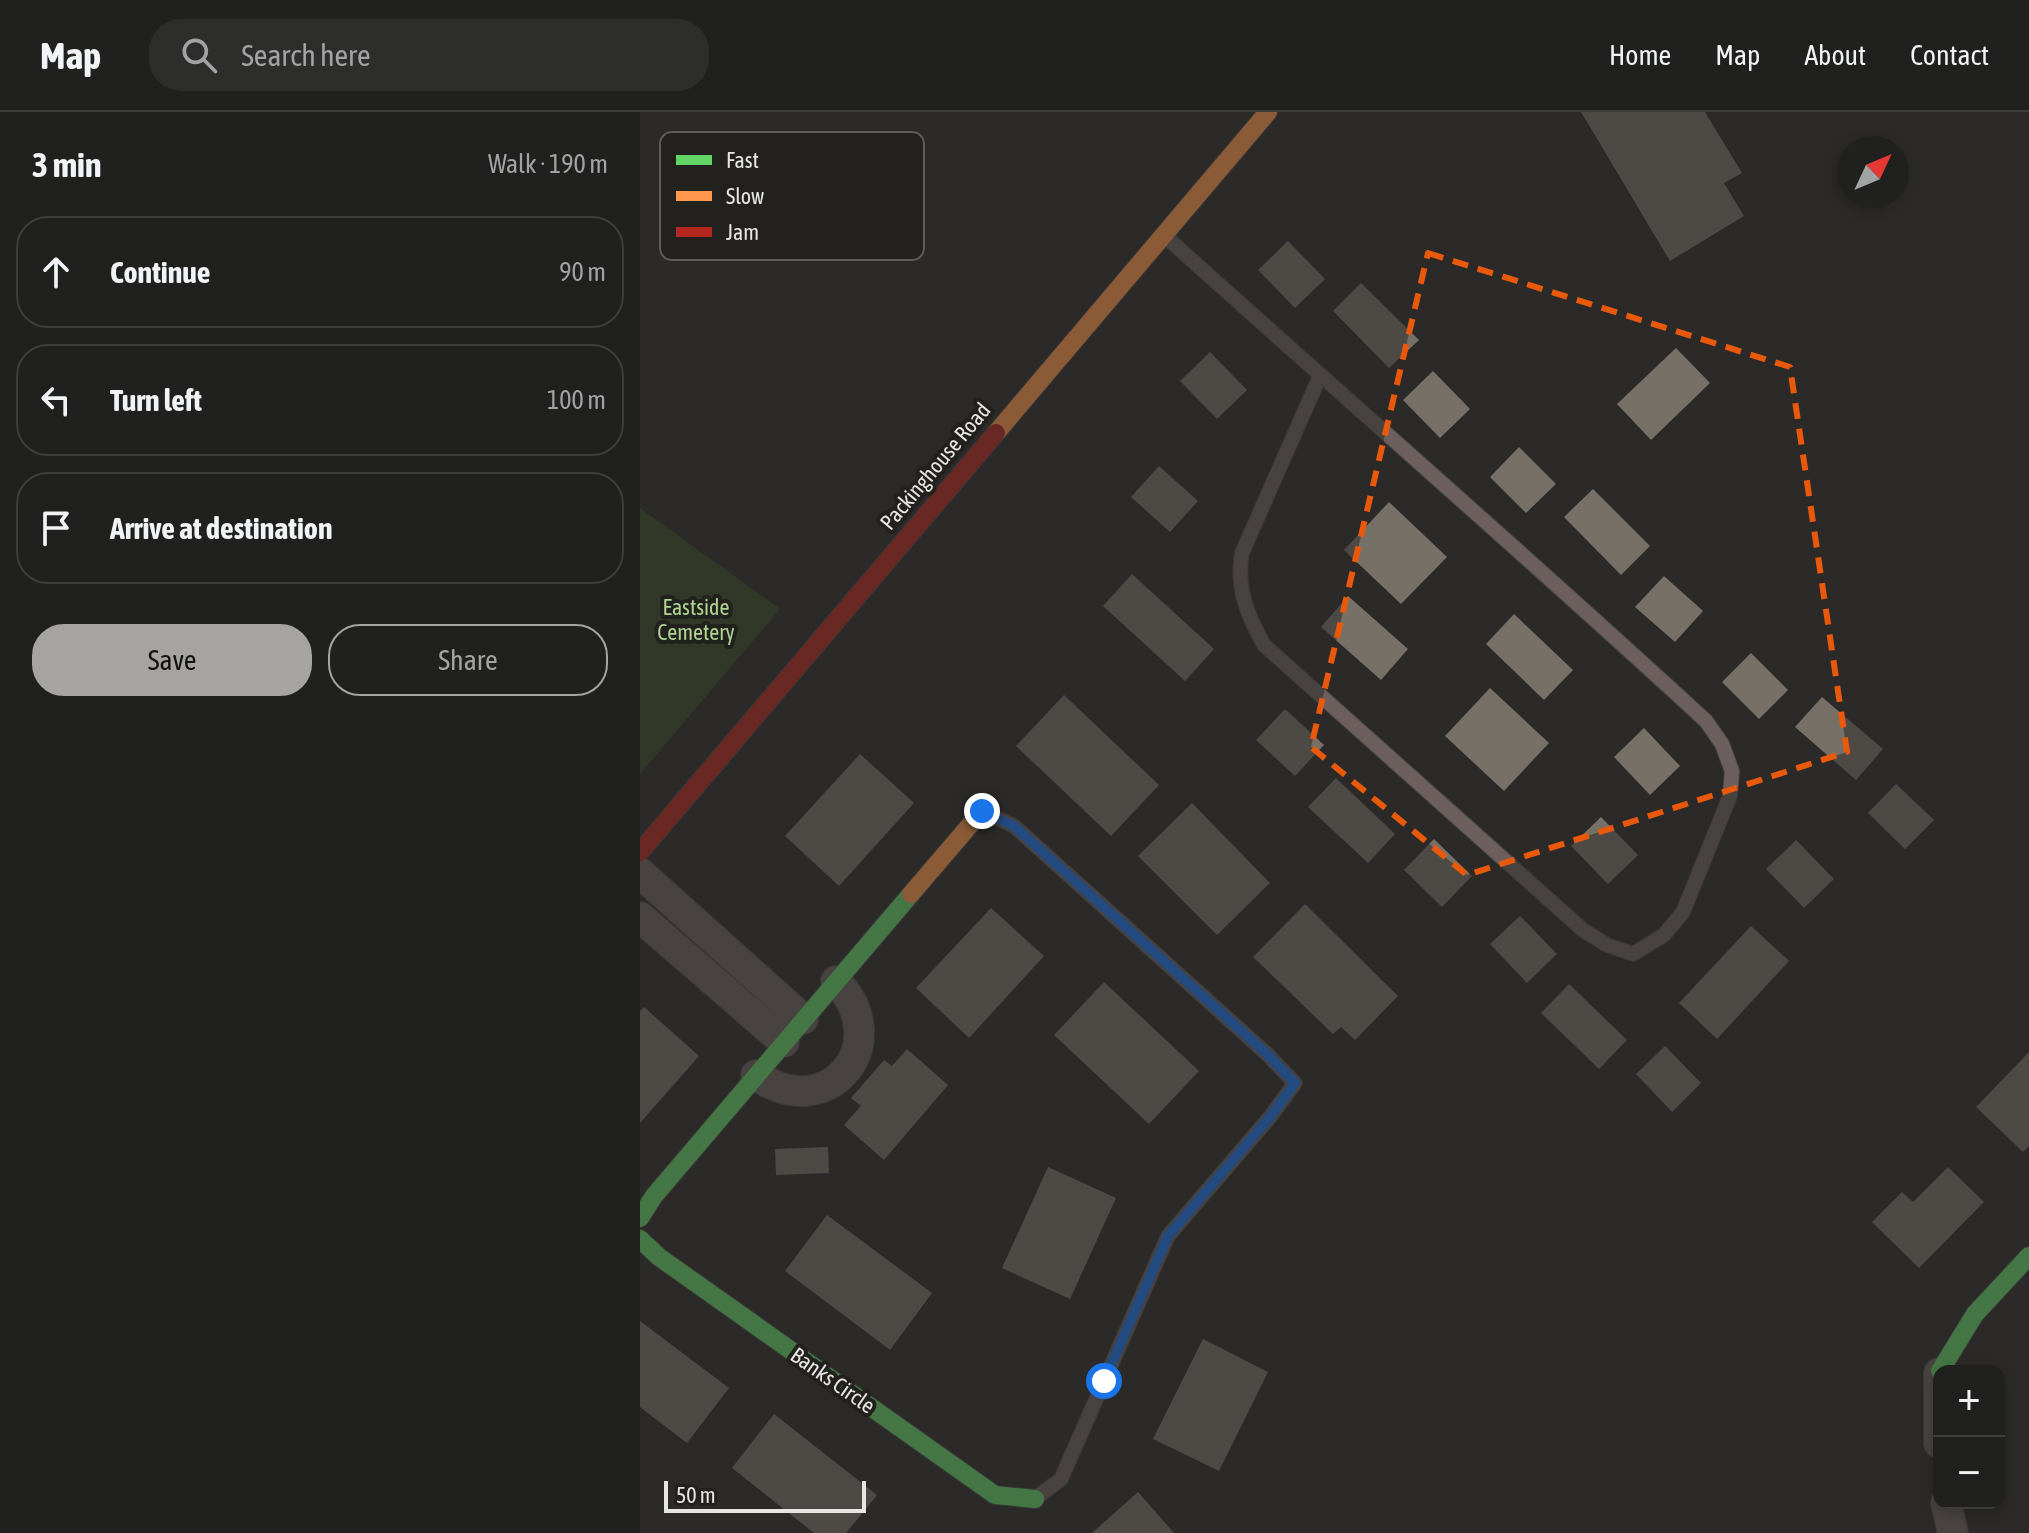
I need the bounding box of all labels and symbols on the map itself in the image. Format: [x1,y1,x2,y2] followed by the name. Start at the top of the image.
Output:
[660,132,924,260] legend
[1837,136,1909,208] north arrow
[726,147,759,173] text: Fast
[726,183,764,209] text: Slow
[726,219,759,245] text: Jam
[874,397,996,535] street label: Packinghouse Road
[657,594,735,645] park label: Eastside Cemetery
[964,793,1000,829] route end
[786,1342,880,1418] street label: Banks Circle
[1086,1363,1122,1399] route start
[664,1477,866,1513] scale bar

